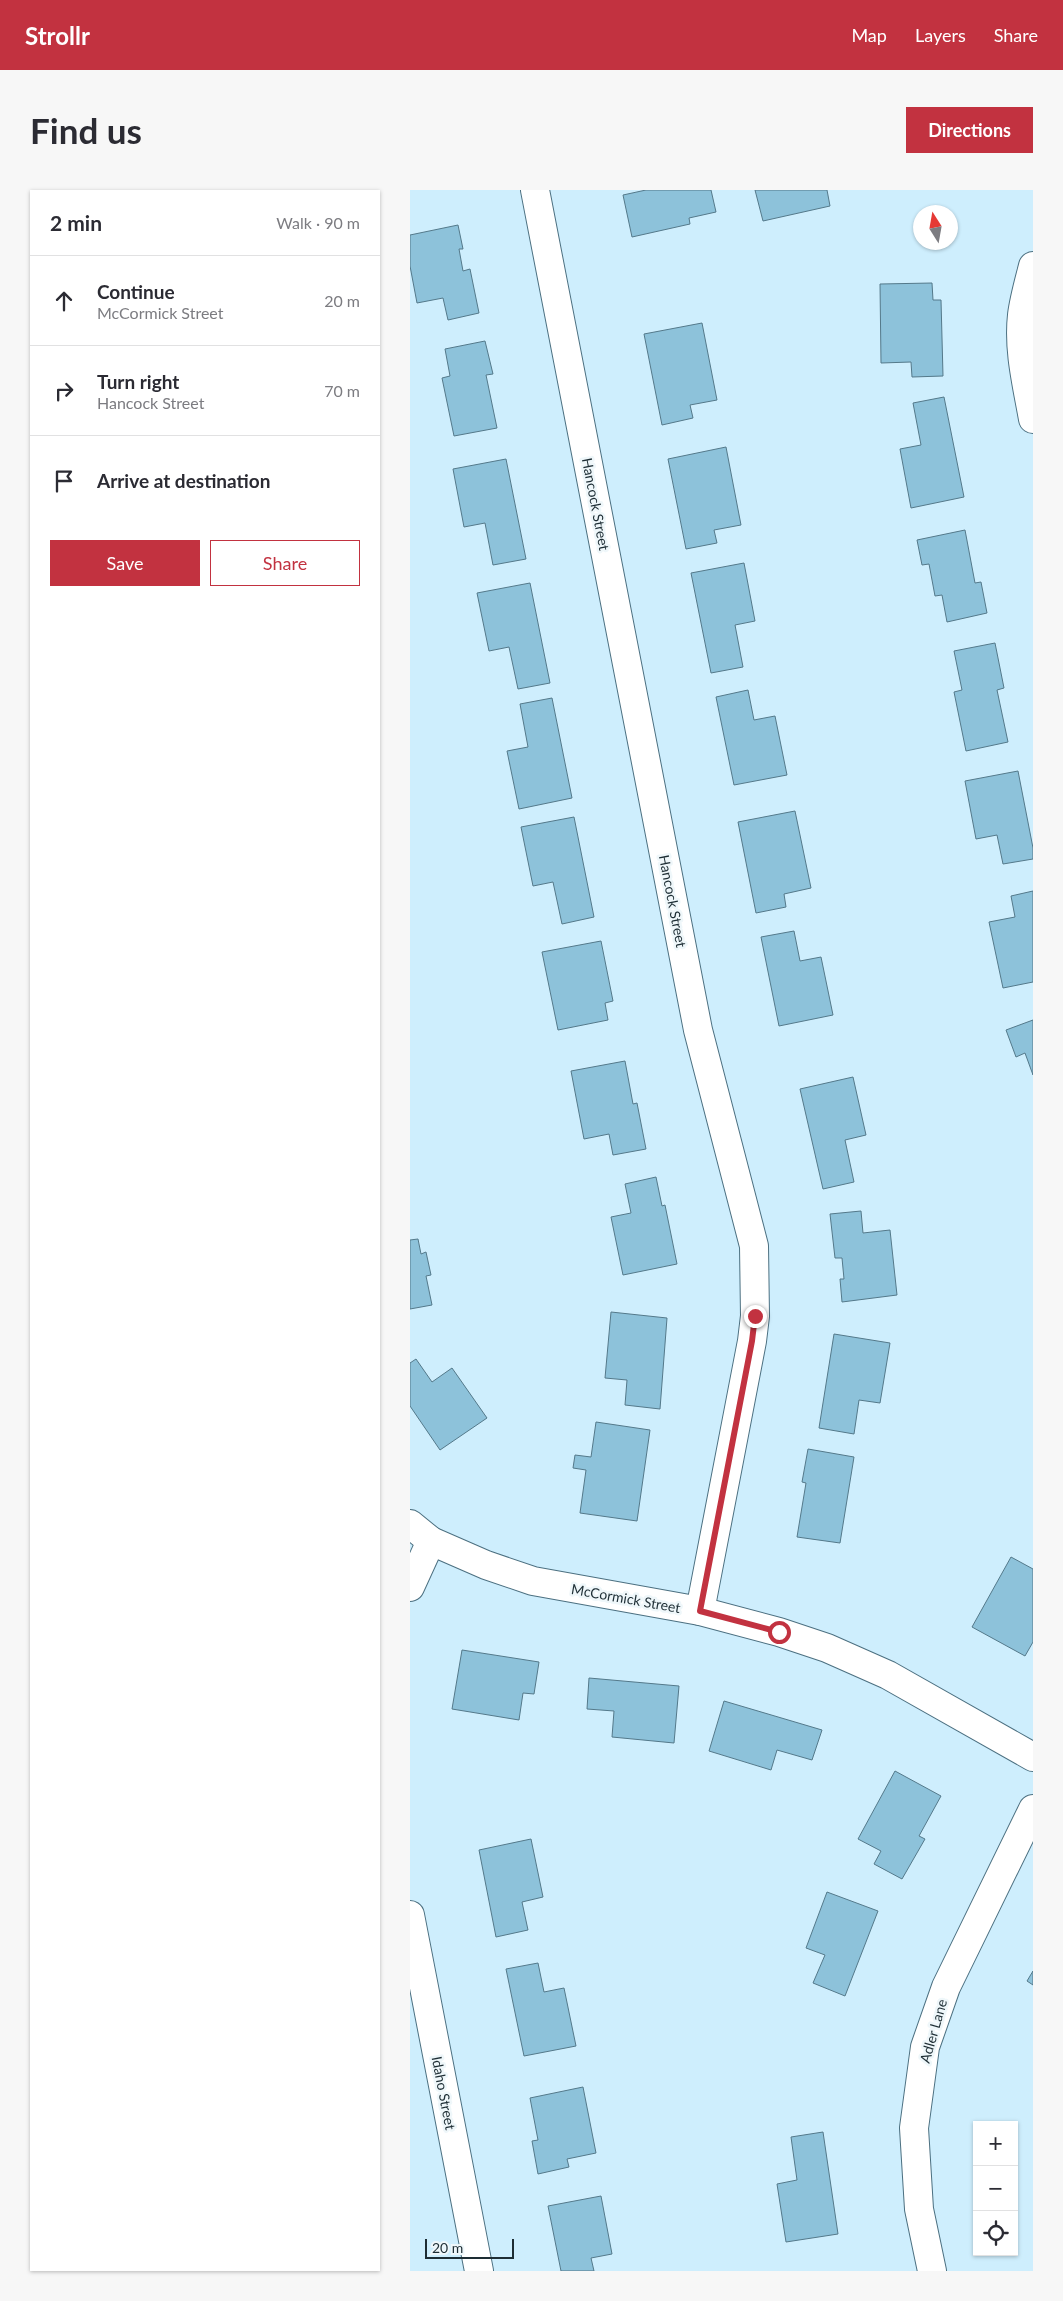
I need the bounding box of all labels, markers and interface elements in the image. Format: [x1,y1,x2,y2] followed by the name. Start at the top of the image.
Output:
[25,21,90,50] text: Strollr
[851,24,887,46] text: Map
[915,24,966,46] text: Layers
[994,24,1038,46] text: Share
[906,107,1033,153] button: Directions
[30,109,142,151] text: Find us
[913,205,958,250] north arrow
[50,210,102,235] text: 2 min
[276,213,360,232] text: Walk · 90 m
[97,280,175,303] text: Continue
[50,287,78,315] icon: ahead
[324,291,360,310] text: 20 m
[97,303,224,322] text: McCormick Street
[97,370,179,393] text: Turn right
[50,377,78,405] icon: right
[324,381,360,400] text: 70 m
[97,393,204,412] text: Hancock Street
[579,456,613,552] street label: Hancock Street
[50,467,78,495] icon: arrive
[97,469,270,492] text: Arrive at destination
[50,540,200,586] button: Save
[210,540,360,586] button: Share
[656,853,690,949] street label: Hancock Street
[744,1305,767,1328] route end
[570,1580,682,1616] street label: McCormick Street
[768,1621,791,1644] route start
[916,1997,950,2065] street label: Adler Lane
[429,2055,459,2131] street label: Idaho Street
[973,2121,1018,2256] map controls
[973,2121,1018,2166] button: +
[973,2166,1018,2211] button: −
[973,2211,1018,2256] button: locate
[425,2236,514,2259] scale bar
[432,2239,463,2256] text: 20 m

